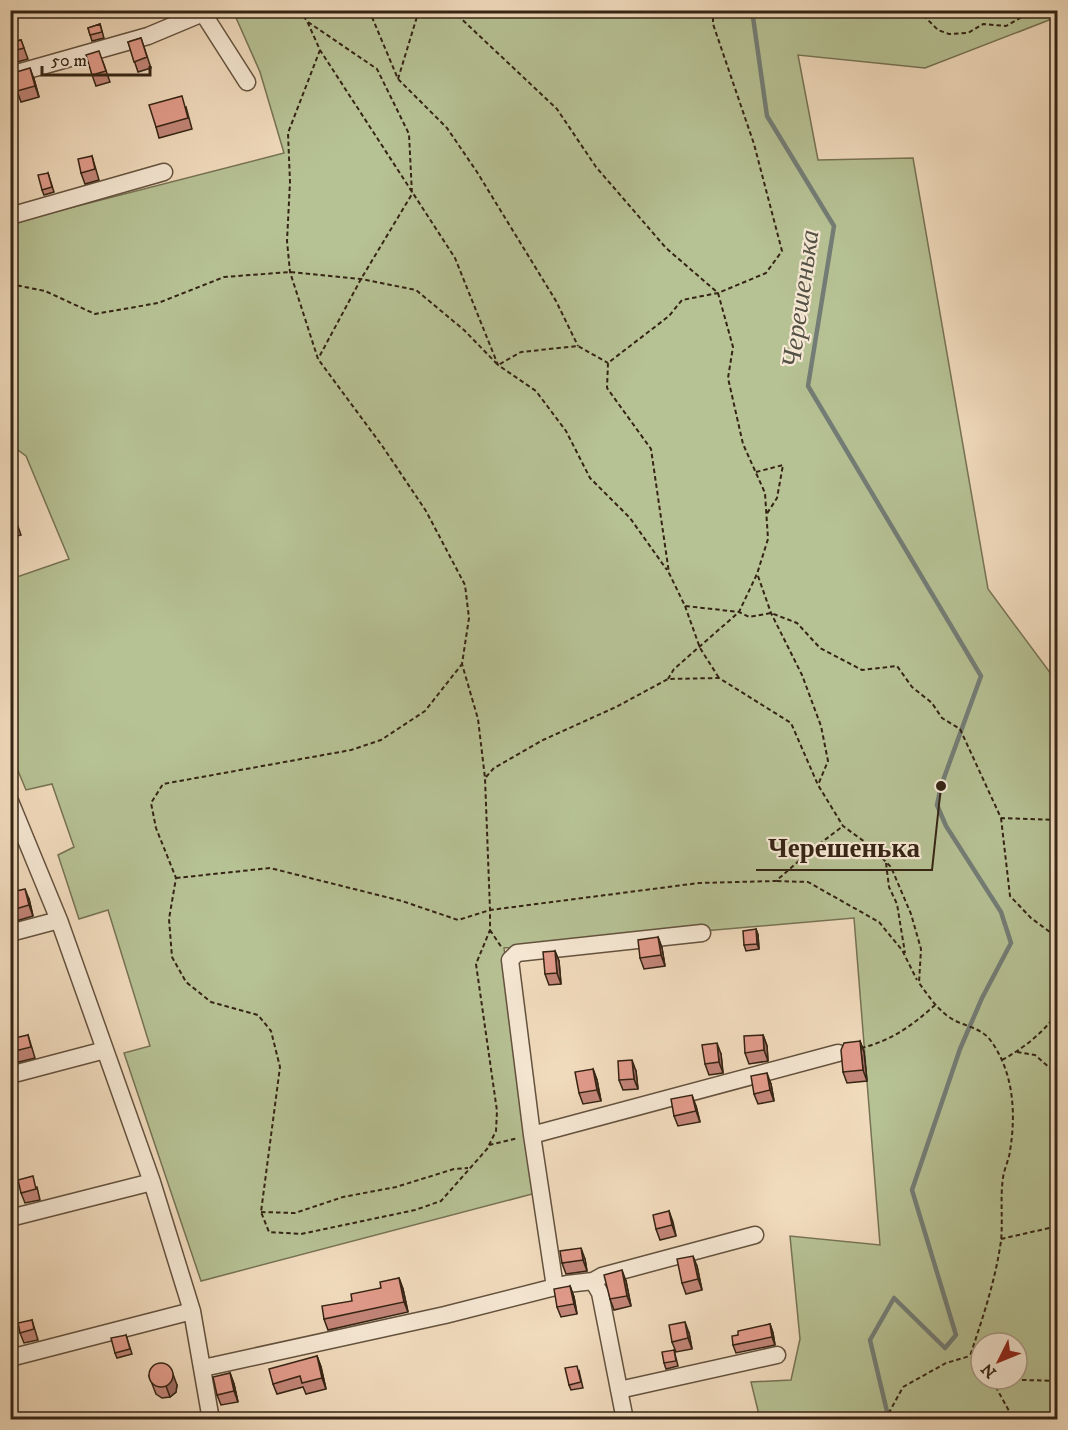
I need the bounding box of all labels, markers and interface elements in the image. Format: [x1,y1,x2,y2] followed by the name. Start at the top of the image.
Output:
[42,39,150,77] scale bar
[51,50,87,72] text: 50 m
[774,228,828,371] water label: Черешенька
[756,825,932,870] callout: Черешенька
[768,832,921,866] text: Черешенька
[969,1331,1029,1391] north arrow
[977,1359,1001,1382] text: N

